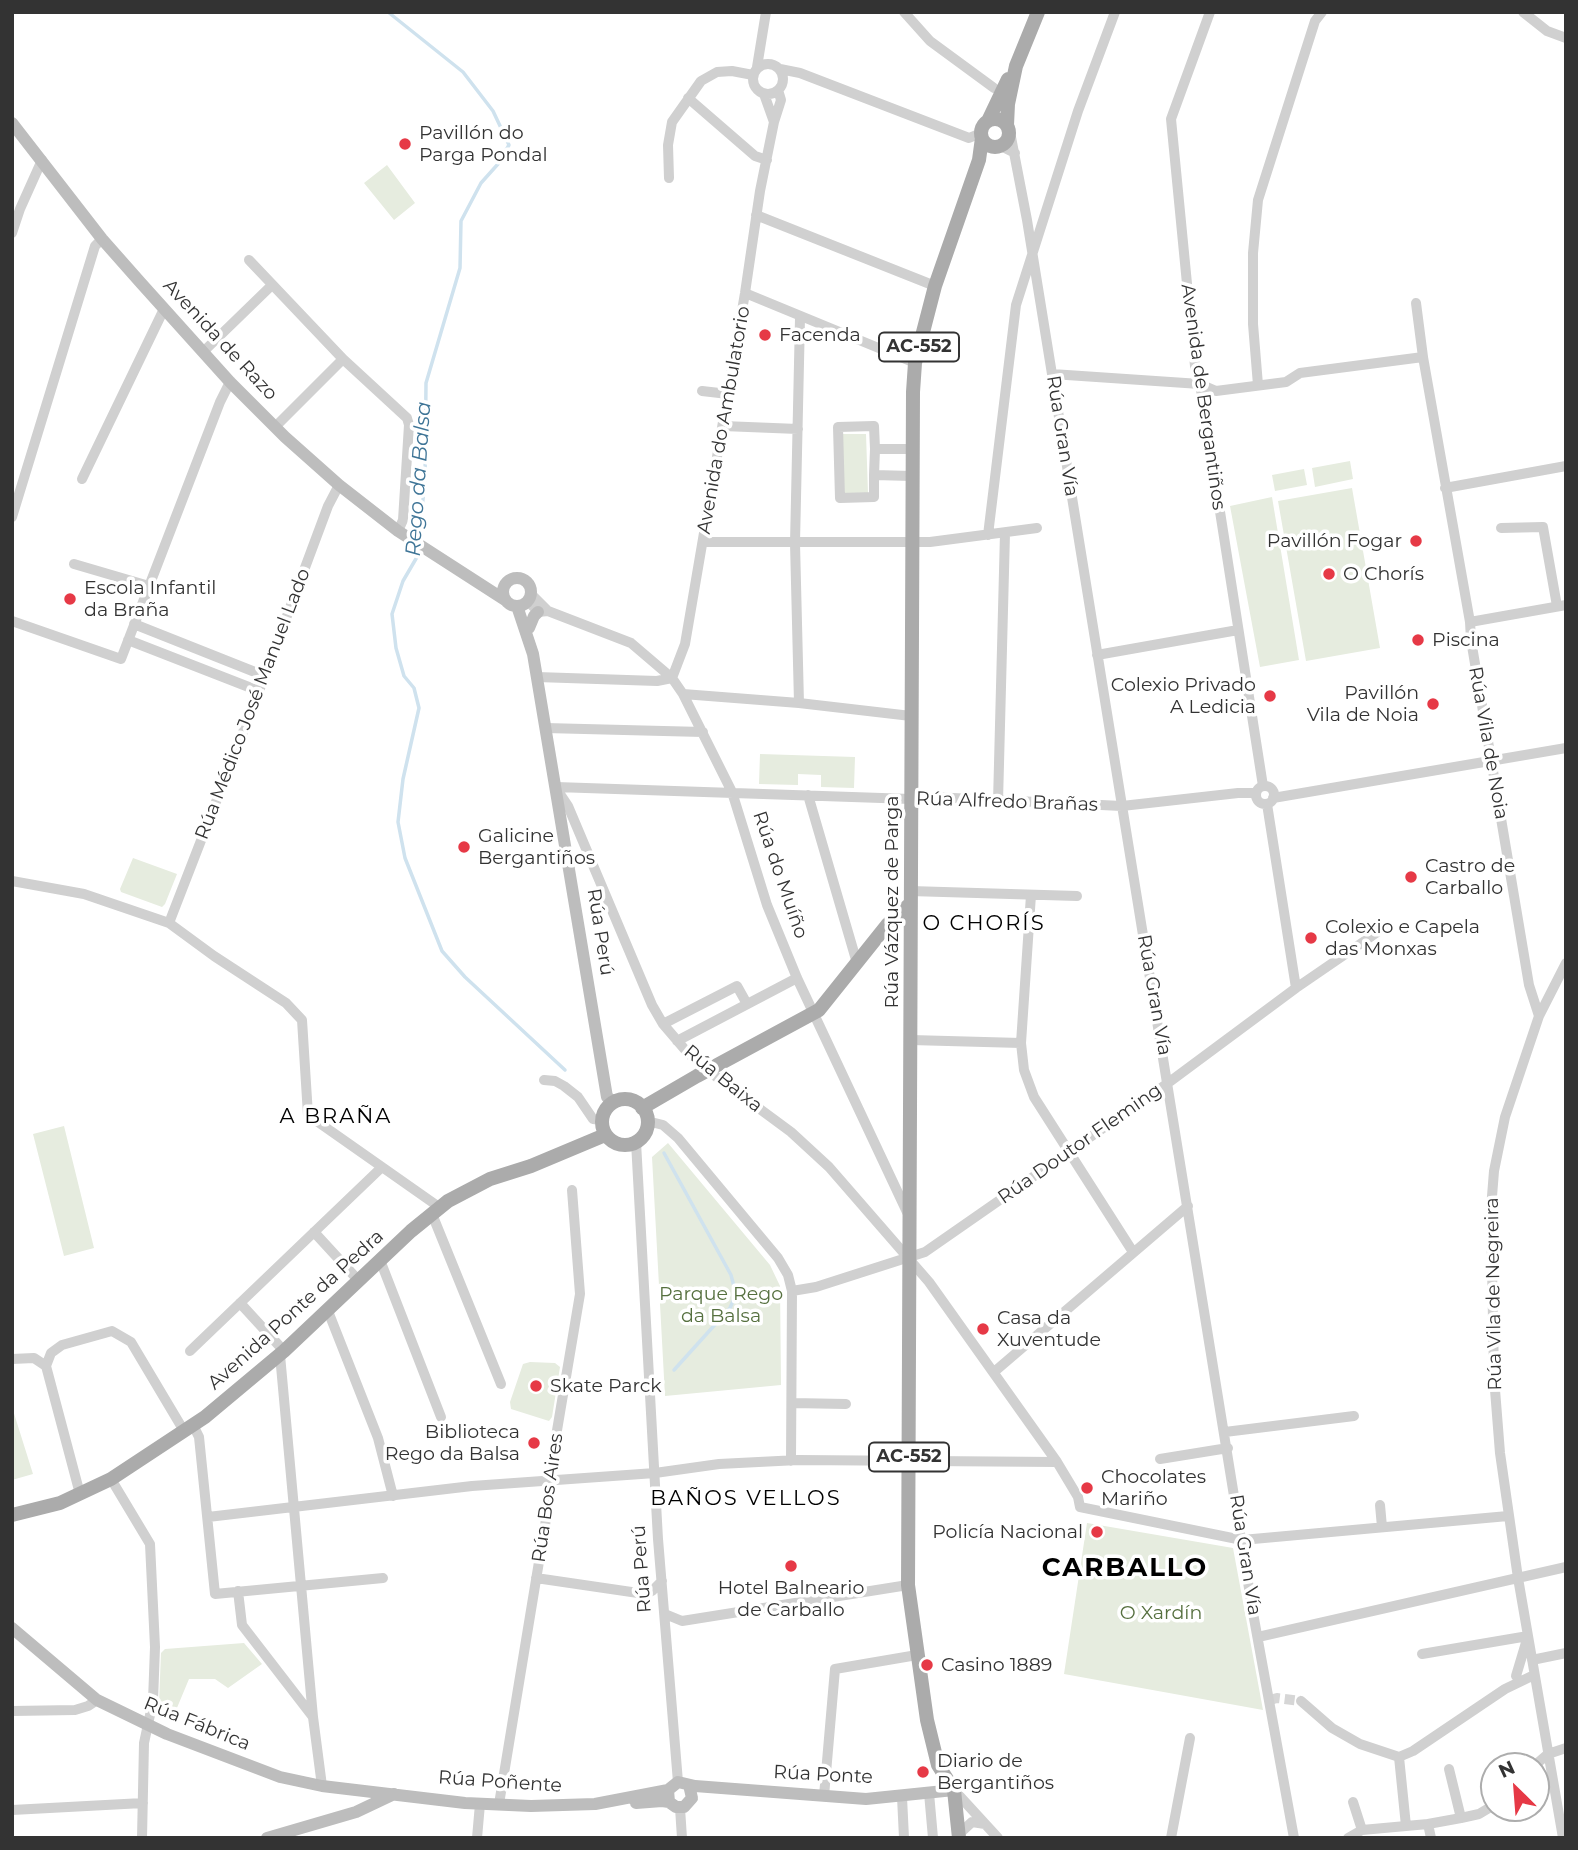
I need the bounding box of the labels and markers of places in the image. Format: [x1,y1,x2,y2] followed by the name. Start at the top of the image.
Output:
[419,122,548,166] place label: Pavillón do Parga Pondal
[397,136,413,152] marker: Pavillón do Parga Pondal
[779,324,861,346] place label: Facenda
[757,327,773,343] marker: Facenda
[1267,530,1402,552] place label: Pavillón Fogar
[1408,533,1424,549] marker: Pavillón Fogar
[1343,563,1424,585] place label: O Chorís
[1321,566,1337,582] marker: O Chorís
[84,577,216,621] place label: Escola Infantil da Braña
[62,591,78,607] marker: Escola Infantil da Braña
[1432,629,1500,651] place label: Piscina
[1410,632,1426,648] marker: Piscina
[1111,674,1256,718] place label: Colexio Privado A Ledicia
[1307,682,1419,726] place label: Pavillón Vila de Noia
[1262,688,1278,704] marker: Colexio Privado A Ledicia
[1425,696,1441,712] marker: Pavillón Vila de Noia
[478,825,595,869] place label: Galicine Bergantiños
[456,839,472,855] marker: Galicine Bergantiños
[1425,855,1515,899] place label: Castro de Carballo
[1403,869,1419,885] marker: Castro de Carballo
[1325,916,1480,960] place label: Colexio e Capela das Monxas
[1303,930,1319,946] marker: Colexio e Capela das Monxas
[997,1307,1101,1351] place label: Casa da Xuventude
[975,1321,991,1337] marker: Casa da Xuventude
[550,1375,662,1397] place label: Skate Parck
[528,1378,544,1394] marker: Skate Parck
[385,1421,520,1465] place label: Biblioteca Rego da Balsa
[526,1435,542,1451] marker: Biblioteca Rego da Balsa
[1101,1466,1206,1510] place label: Chocolates Mariño
[1079,1480,1095,1496] marker: Chocolates Mariño
[932,1521,1083,1543] place label: Policía Nacional
[1089,1524,1105,1540] marker: Policía Nacional
[783,1558,799,1574] marker: Hotel Balneario de Carballo
[718,1577,864,1621] place label: Hotel Balneario de Carballo
[941,1654,1052,1676] place label: Casino 1889
[919,1657,935,1673] marker: Casino 1889
[937,1750,1054,1794] place label: Diario de Bergantiños
[915,1764,931,1780] marker: Diario de Bergantiños

